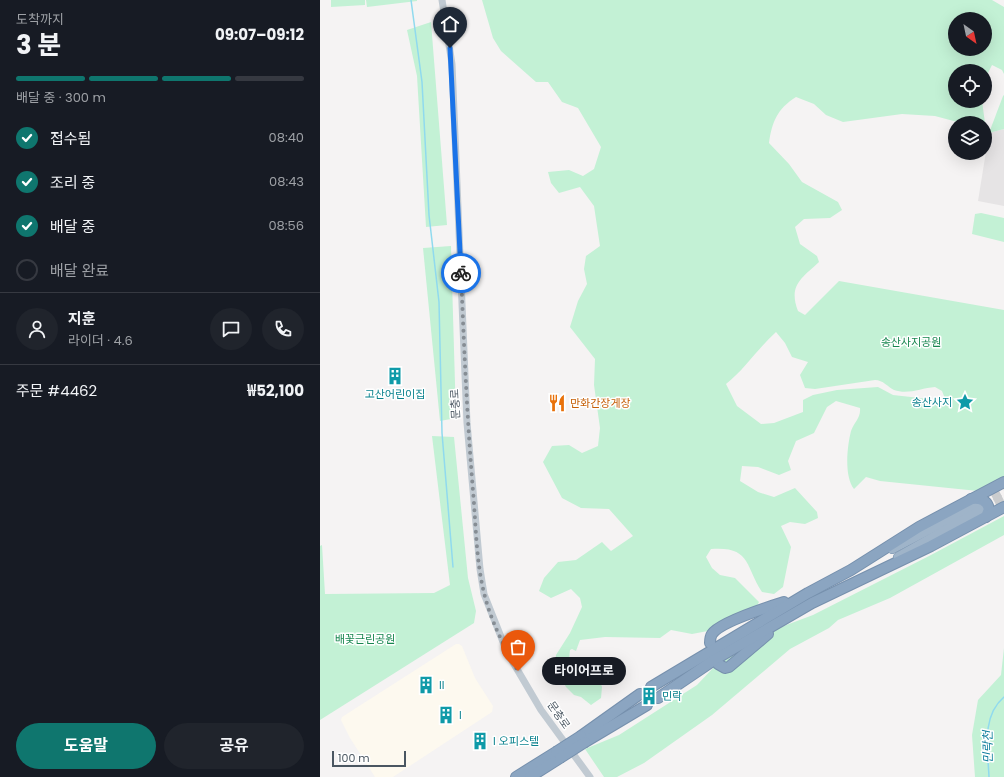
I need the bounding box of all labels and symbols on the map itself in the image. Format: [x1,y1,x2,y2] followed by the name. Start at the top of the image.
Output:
[433,7.0,467,48] pin
[948,12,992,56] north arrow
[441,253,481,293] courier
[881,334,941,350] park label: 송산사지공원
[385,366,405,386] building icon: 고산어린이집
[365,386,425,402] place label: 고산어린이집
[446,388,464,420] street label: 문충로
[955,392,975,412] place icon: 송산사지
[547,393,567,413] restaurant icon: 만화간장게장
[912,394,952,410] place label: 송산사지
[570,395,631,411] place label: 만화간장게장
[501,630,535,671] pin
[335,631,395,647] park label: 배꽃근린공원
[542,657,626,685] callout: 타이어프로
[416,675,436,695] building icon: II
[439,677,444,693] place label: II
[639,686,659,706] building icon: 민락
[662,688,682,704] place label: 민락
[544,698,574,732] street label: 문충로
[436,705,456,725] building icon: I
[459,707,462,723] place label: I
[979,728,996,764] water label: 민락천
[470,731,490,751] building icon: I 오피스텔
[493,733,539,749] place label: I 오피스텔
[332,749,406,768] scale bar

